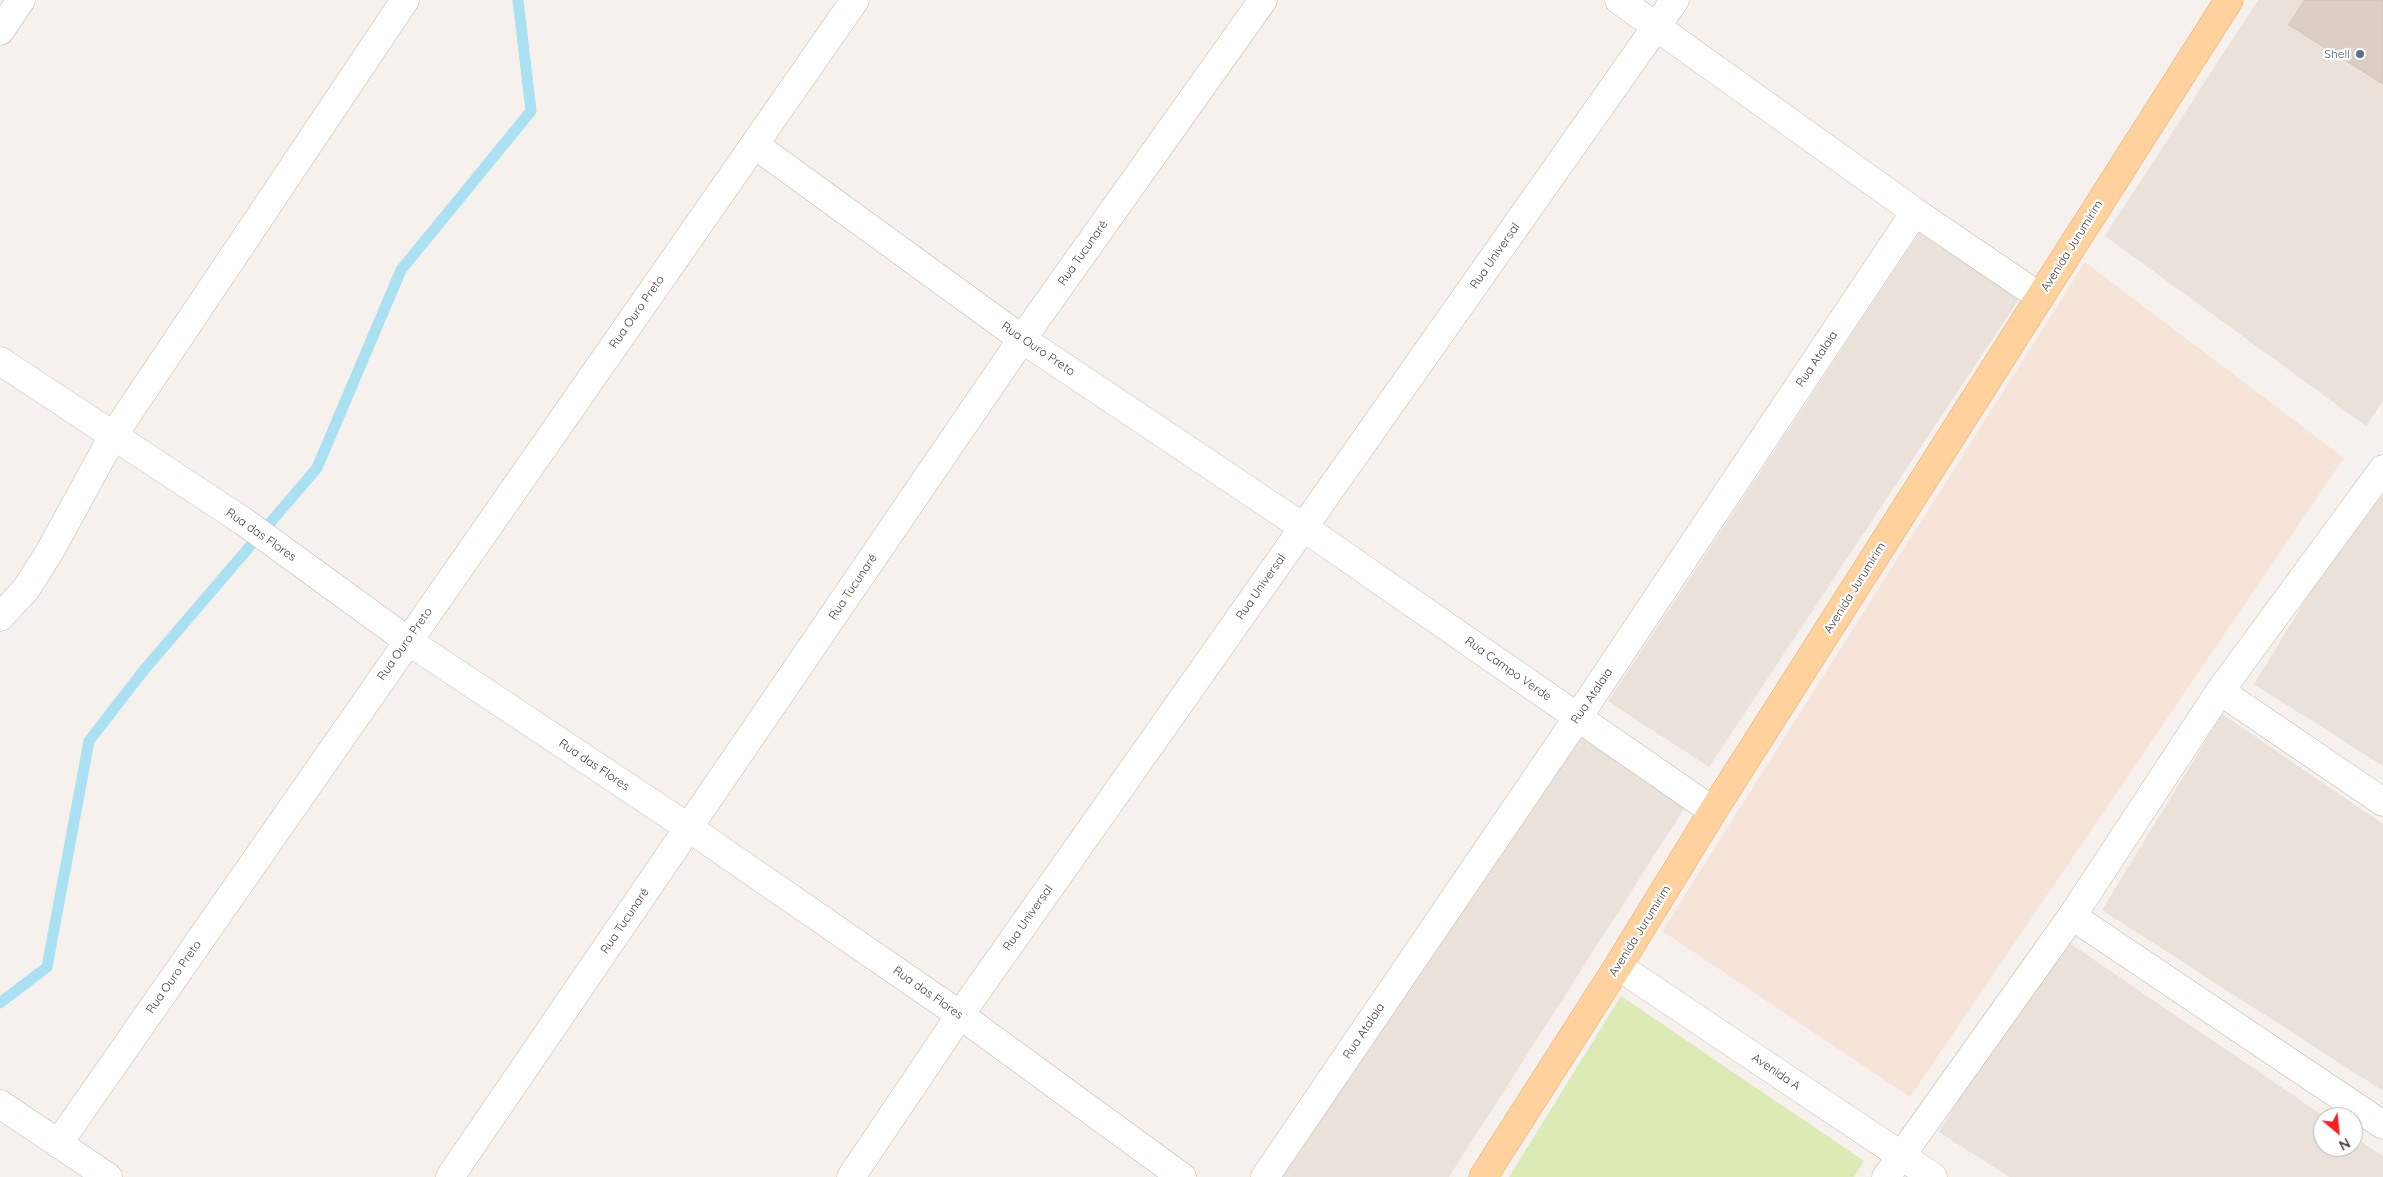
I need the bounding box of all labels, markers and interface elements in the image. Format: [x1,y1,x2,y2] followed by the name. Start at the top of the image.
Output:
[2324,47,2350,61] place label: Shell
[2354,48,2366,60] marker: Shell
[2038,198,2106,294] street label: Avenida Jurumirim
[1055,218,1111,288] street label: Rua Tucunaré
[1467,220,1523,292] street label: Rua Universal
[607,273,667,351] street label: Rua Ouro Preto
[998,319,1078,379] street label: Rua Ouro Preto
[1793,328,1841,390] street label: Rua Atalaia
[223,506,299,564] street label: Rua das Flores
[1821,540,1889,636] street label: Avenida Jurumirim
[826,551,880,623] street label: Rua Tucunaré
[1233,551,1289,623] street label: Rua Universal
[375,605,435,683] street label: Rua Ouro Preto
[1462,634,1554,704] street label: Rua Campo Verde
[1568,665,1616,727] street label: Rua Atalaia
[556,736,632,794] street label: Rua das Flores
[1000,882,1056,954] street label: Rua Universal
[1606,883,1674,979] street label: Avenida Jurumirim
[598,885,652,957] street label: Rua Tucunaré
[144,938,204,1016] street label: Rua Ouro Preto
[890,964,966,1022] street label: Rua das Flores
[1340,1000,1388,1062] street label: Rua Atalaia
[1749,1050,1803,1094] street label: Avenida A
[2313,1107,2363,1157] north arrow
[2336,1134,2353,1155] text: N

